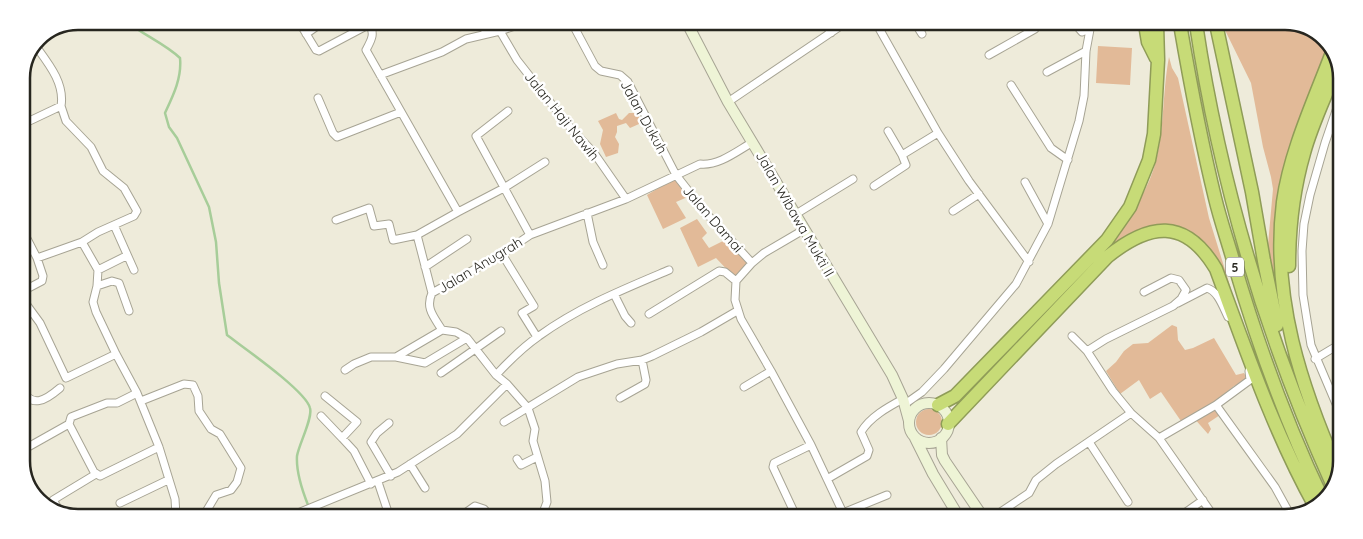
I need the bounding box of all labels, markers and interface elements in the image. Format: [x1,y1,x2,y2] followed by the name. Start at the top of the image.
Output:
[521,68,603,164] street label: Jalan Haji Nawih
[616,77,672,157] street label: Jalan Dukuh
[752,148,838,280] street label: Jalan Wibawa Mukti II
[679,182,747,256] street label: Jalan Damai
[434,233,526,297] street label: Jalan Anugrah
[1226,258,1244,276] road number: 5

